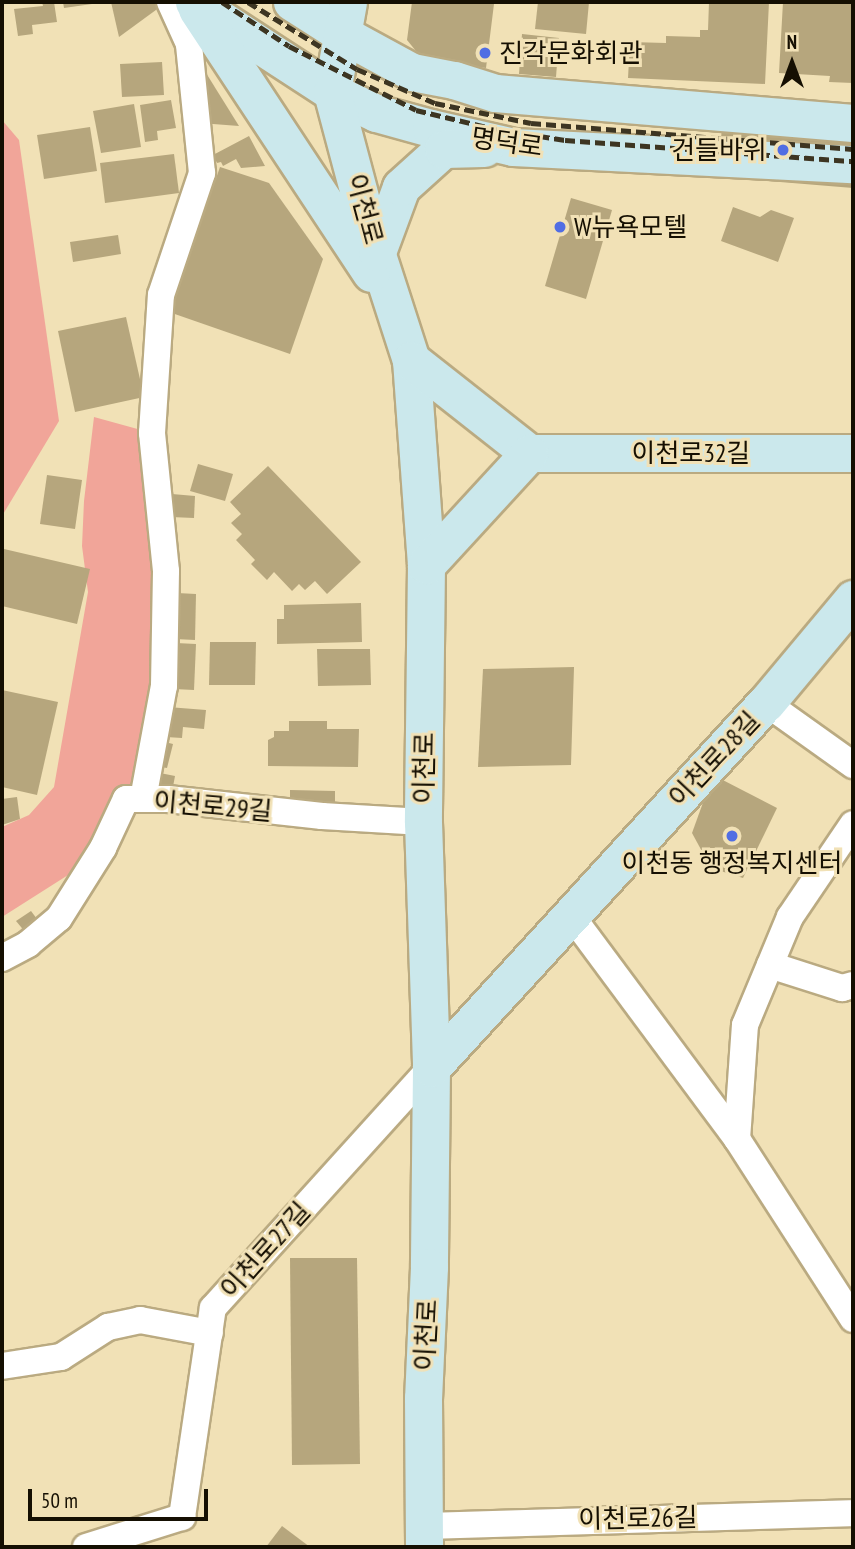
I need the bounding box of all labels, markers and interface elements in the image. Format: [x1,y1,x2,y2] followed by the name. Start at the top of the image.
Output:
[757,28,827,98] north arrow
[787,30,797,54] text: N
[499,37,643,69] place label: 진각문화회관
[477,45,493,61] marker: 진각문화회관
[469,122,545,162] street label: 명덕로
[671,134,767,166] place label: 건들바위
[773,140,793,160] marker: 건들바위
[341,170,389,248] street label: 이천로
[574,211,687,243] place label: W뉴욕모텔
[552,219,568,235] marker: W뉴욕모텔
[631,437,751,469] street label: 이천로32길
[662,705,766,813] street label: 이천로28길
[408,732,440,804] street label: 이천로
[152,785,274,827] street label: 이천로29길
[724,828,740,844] marker: 이천동 행정복지센터
[622,847,842,879] place label: 이천동 행정복지센터
[214,1195,316,1305] street label: 이천로27길
[409,1298,443,1372] street label: 이천로
[32,1476,212,1520] scale bar
[41,1487,78,1514] text: 50 m
[578,1501,698,1535] street label: 이천로26길

